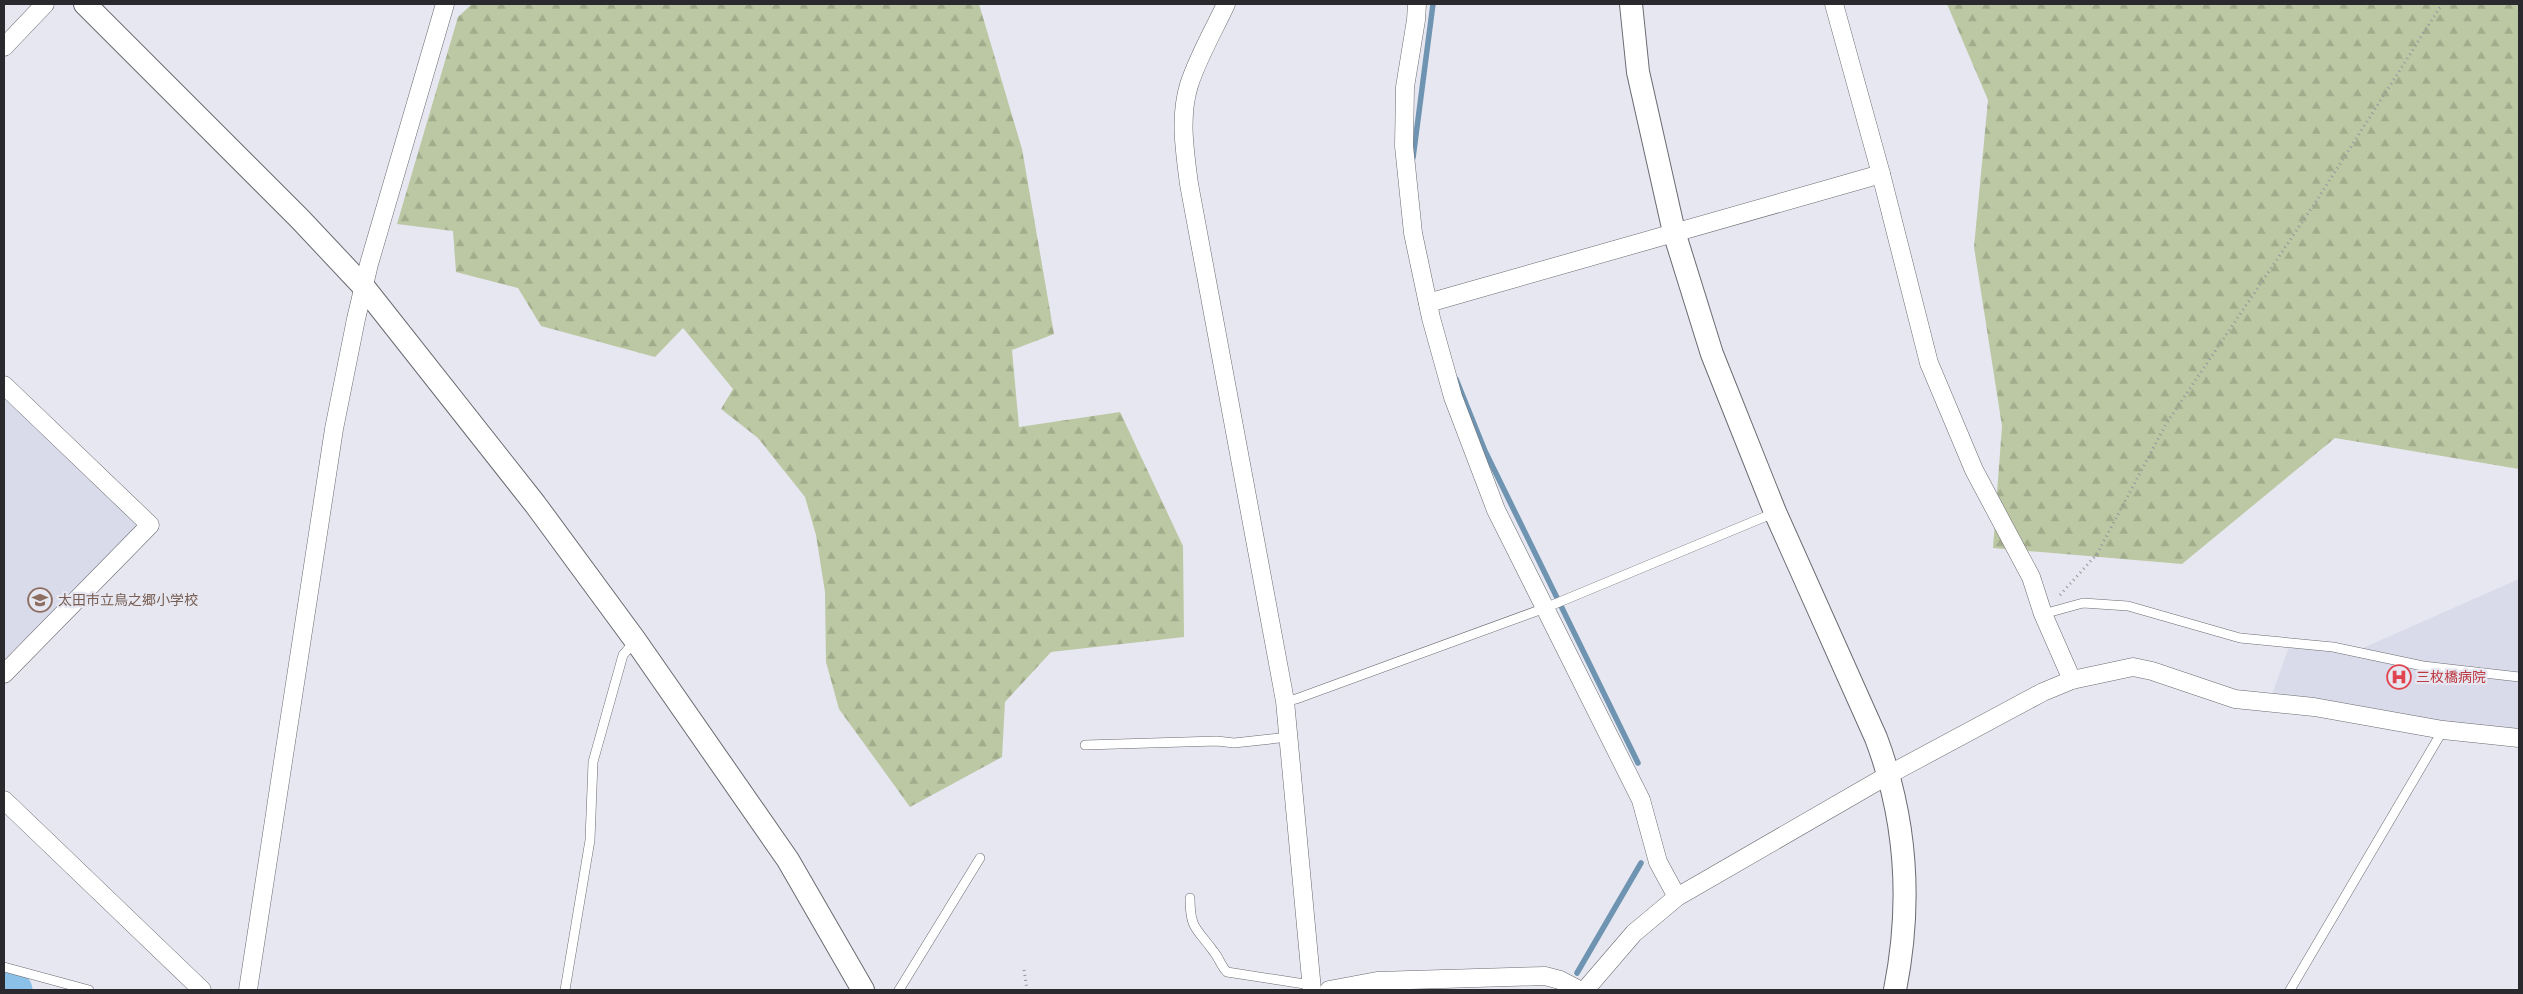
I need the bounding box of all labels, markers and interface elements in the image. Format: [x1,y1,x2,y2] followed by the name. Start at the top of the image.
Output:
[27,587,53,613] school or university icon: 太田市立鳥之郷小学校
[58,592,198,609] place label: 太田市立鳥之郷小学校
[2386,664,2412,690] hospital icon: 三枚橋病院
[2416,669,2486,686] place label: 三枚橋病院

